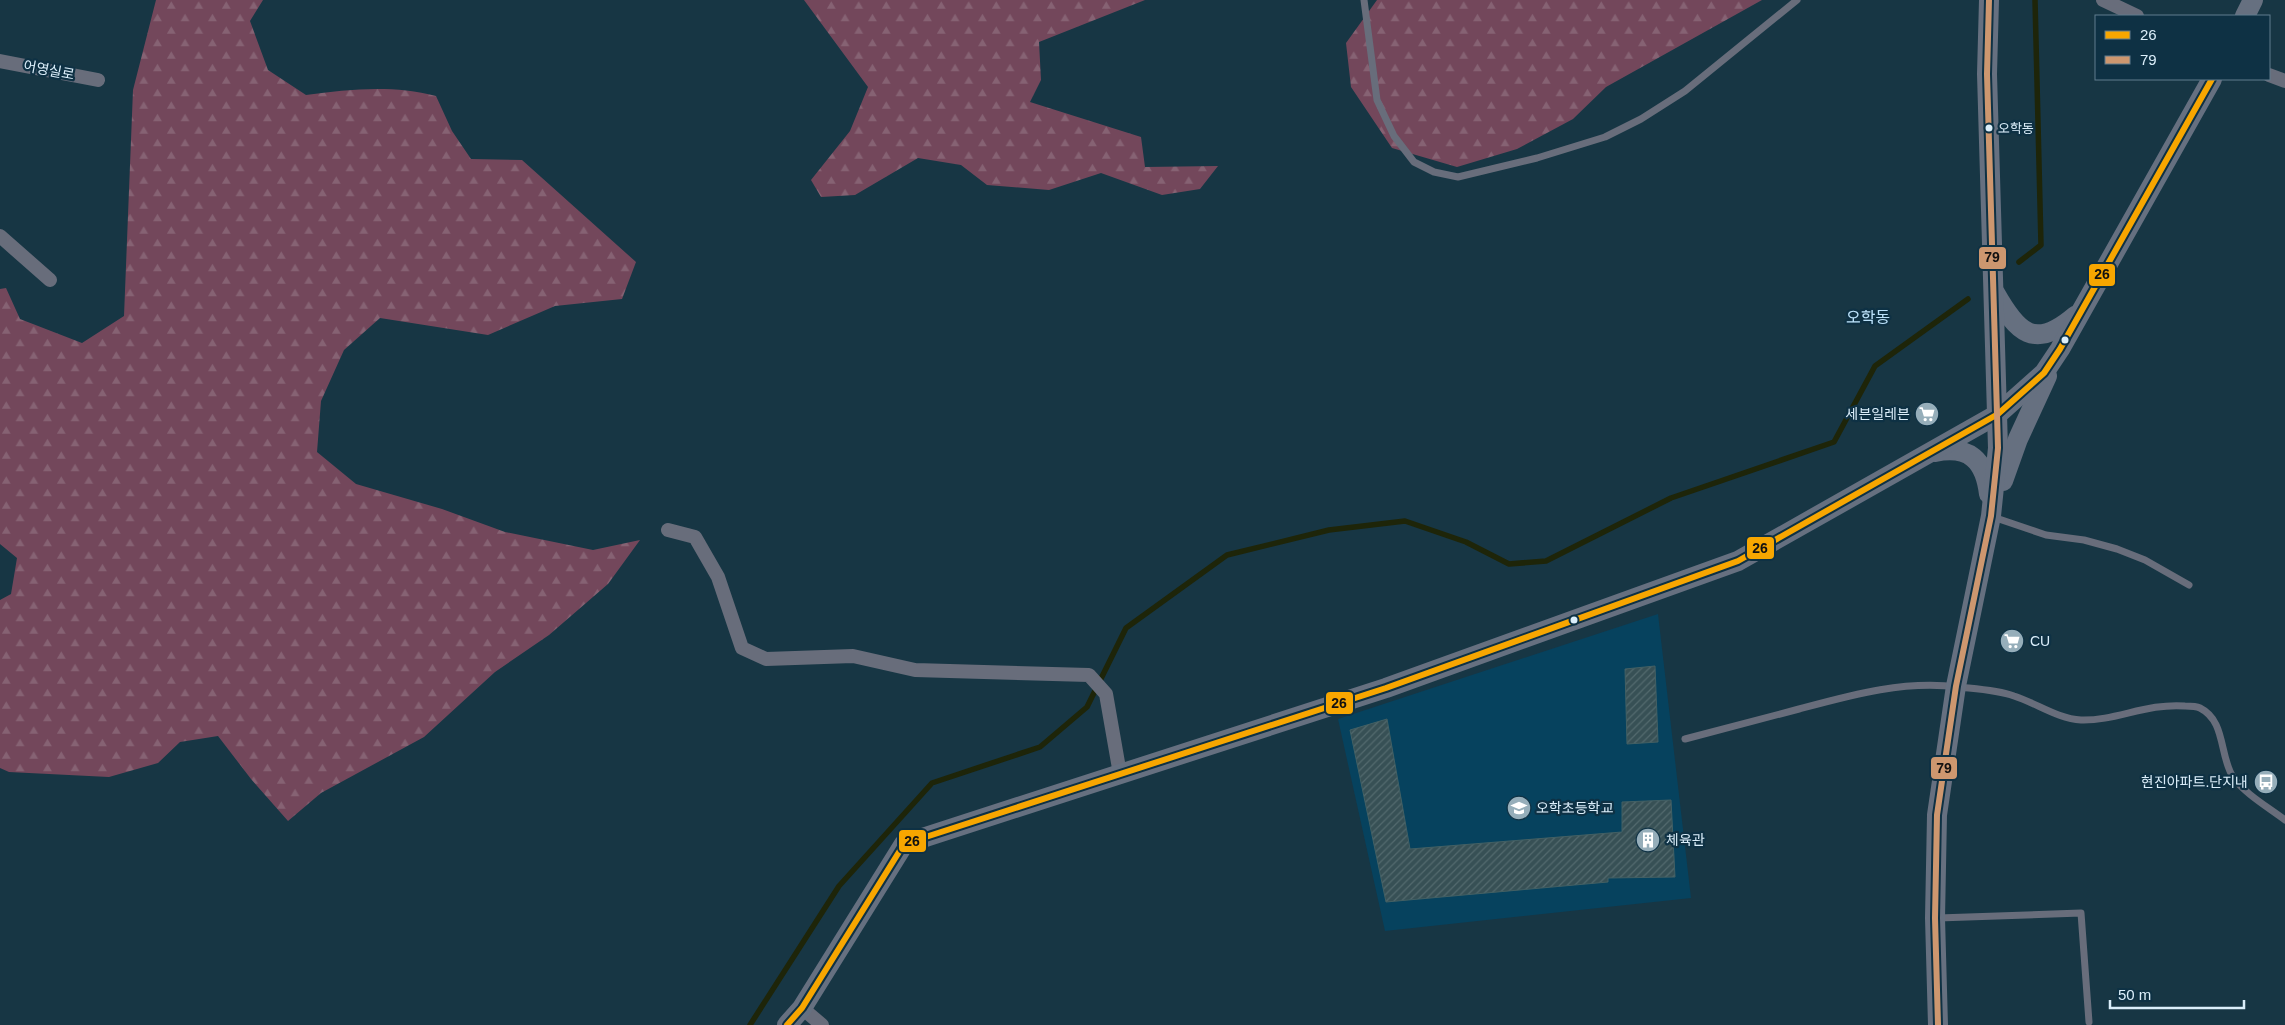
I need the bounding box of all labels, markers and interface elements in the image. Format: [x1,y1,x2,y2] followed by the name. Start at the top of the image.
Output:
[2095,15,2270,80] legend
[2140,26,2157,43] text: 26
[2140,51,2157,68] text: 79
[22,57,76,83] street label: 어영실로
[1998,121,2034,136] place label: 오학동
[1984,123,1994,133] marker: 오학동
[1978,246,2007,270] line badge: 79
[1984,249,2000,265] text: 79
[2088,263,2116,287] line badge: 26
[2094,266,2110,282] text: 26
[1846,309,1890,326] district label: 오학동
[2060,335,2070,345] unlabelled marker
[1914,401,1940,427] supermarket icon: 세븐일레븐
[1846,406,1910,422] place label: 세븐일레븐
[1746,536,1775,560] line badge: 26
[1752,540,1768,556] text: 26
[1569,615,1579,625] unlabelled marker
[1999,628,2025,654] supermarket icon: CU
[2030,633,2050,649] place label: CU
[1325,691,1354,715] line badge: 26
[1331,695,1347,711] text: 26
[1930,756,1958,780] line badge: 79
[1936,760,1952,776] text: 79
[2253,769,2279,795] bus stop icon: 현진아파트.단지내
[2141,774,2248,790] place label: 현진아파트.단지내
[1506,795,1532,821] school or university icon: 오학초등학교
[1536,800,1613,816] place label: 오학초등학교
[1635,827,1661,853] building icon: 체육관
[898,829,927,853] line badge: 26
[1666,832,1705,848] place label: 체육관
[904,833,920,849] text: 26
[2110,978,2244,1010] scale bar
[2118,986,2151,1003] text: 50 m

